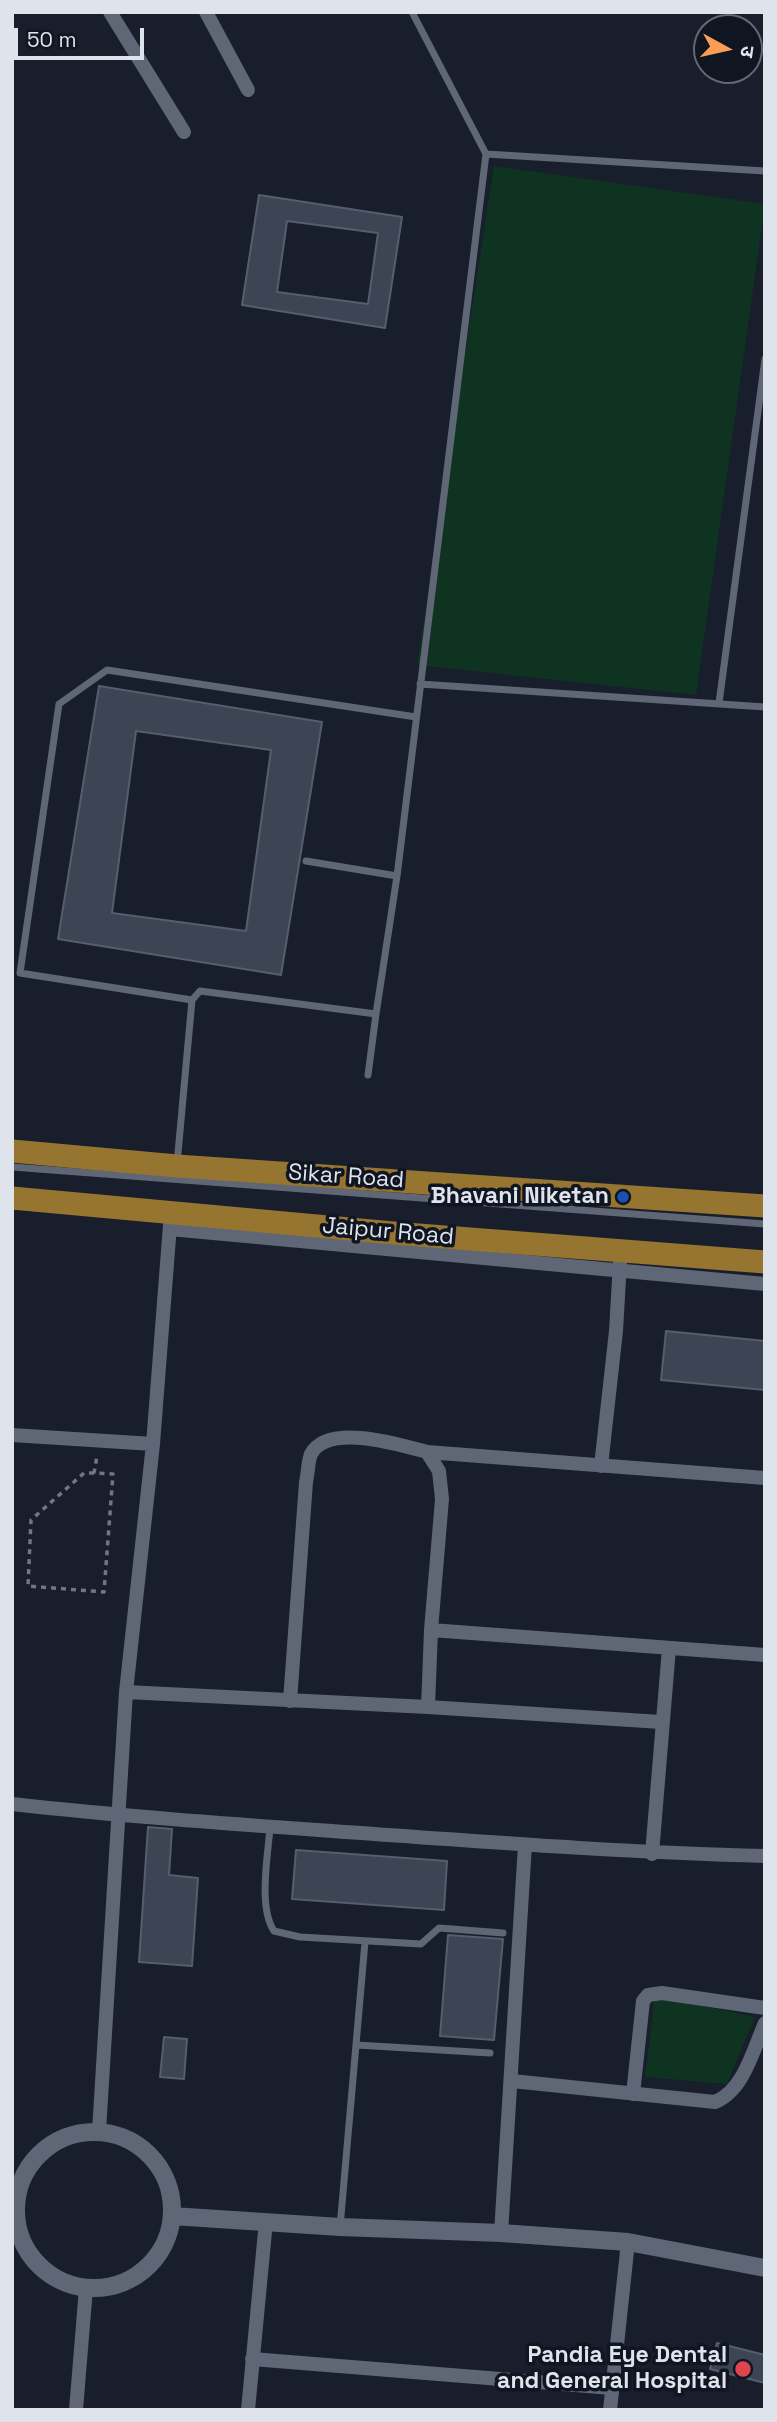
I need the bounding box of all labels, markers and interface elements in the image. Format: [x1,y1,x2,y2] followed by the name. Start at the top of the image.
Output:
[18,14,147,58] scale bar
[693,14,763,84] north arrow
[27,26,77,53] text: 50 m
[734,44,760,59] text: उ
[287,1159,405,1195] street label: Sikar Road
[430,1183,609,1211] place label: Bhavani Niketan
[615,1189,631,1205] marker: Bhavani Niketan
[321,1213,455,1251] street label: Jaipur Road
[497,2342,727,2396] place label: Pandia Eye Dental and General Hospital
[733,2359,753,2379] marker: Pandia Eye Dental and General Hospital

